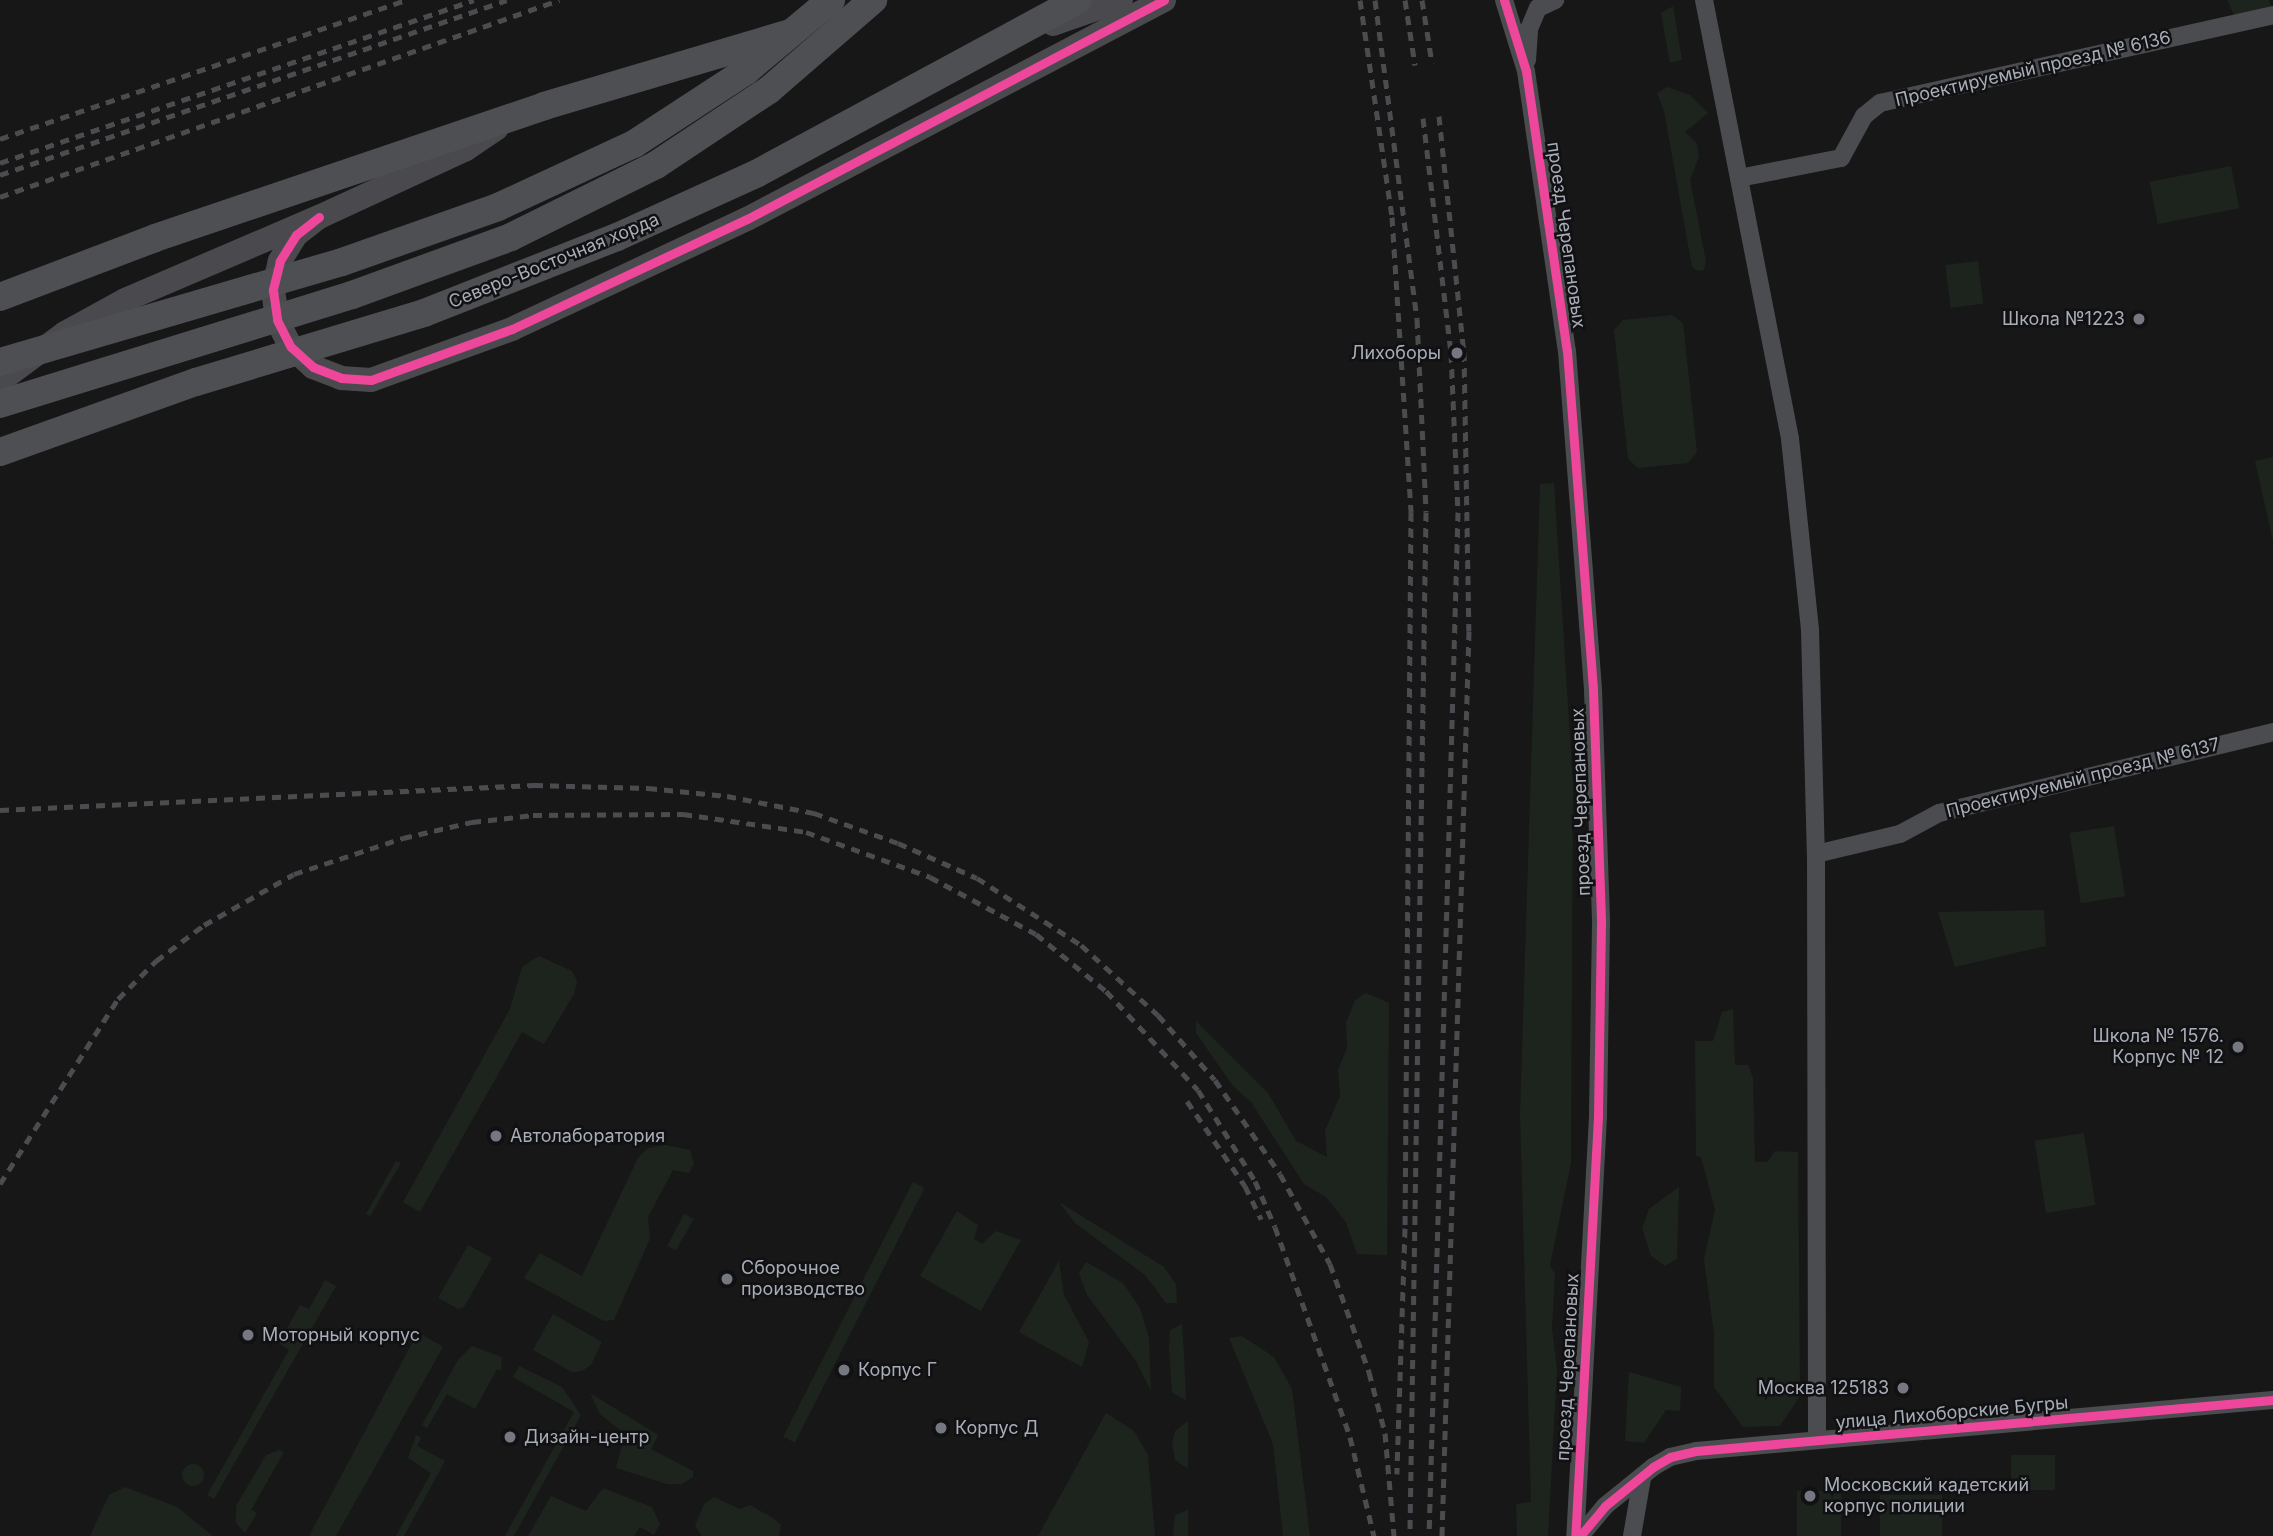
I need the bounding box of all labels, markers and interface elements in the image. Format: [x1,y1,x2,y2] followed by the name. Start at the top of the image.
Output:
[1893,27,2173,111] street label: Проектируемый проезд № 6136
[1542,140,1590,330] street label: проезд Черепановых
[446,209,662,313] street label: Северо-Восточная хорда
[2002,308,2125,330] place label: Школа №1223
[2131,311,2147,327] marker: Школа №1223
[1351,342,1441,364] place label: Лихоборы
[1447,343,1467,363] marker: Лихоборы
[1567,708,1595,896] street label: проезд Черепановых
[1944,734,2222,822] street label: Проектируемый проезд № 6137
[2092,1026,2224,1068] place label: Школа № 1576. Корпус № 12
[2230,1039,2246,1055] marker: Школа № 1576. Корпус № 12
[510,1125,665,1147] place label: Автолаборатория
[488,1128,504,1144] marker: Автолаборатория
[741,1258,865,1300] place label: Сборочное производство
[719,1271,735,1287] marker: Сборочное производство
[1552,1272,1584,1462] street label: проезд Черепановых
[262,1324,420,1346] place label: Моторный корпус
[240,1327,256,1343] marker: Моторный корпус
[858,1359,937,1381] place label: Корпус Г
[836,1362,852,1378] marker: Корпус Г
[1758,1377,1889,1399] place label: Москва 125183
[1895,1380,1911,1396] marker: Москва 125183
[1835,1392,2069,1434] street label: улица Лихоборские Бугры
[955,1417,1038,1439] place label: Корпус Д
[933,1420,949,1436] marker: Корпус Д
[524,1426,650,1448] place label: Дизайн-центр
[502,1429,518,1445] marker: Дизайн-центр
[1824,1475,2029,1518] place label: Московский кадетский корпус полиции
[1802,1488,1818,1504] marker: Московский кадетский корпус полиции

